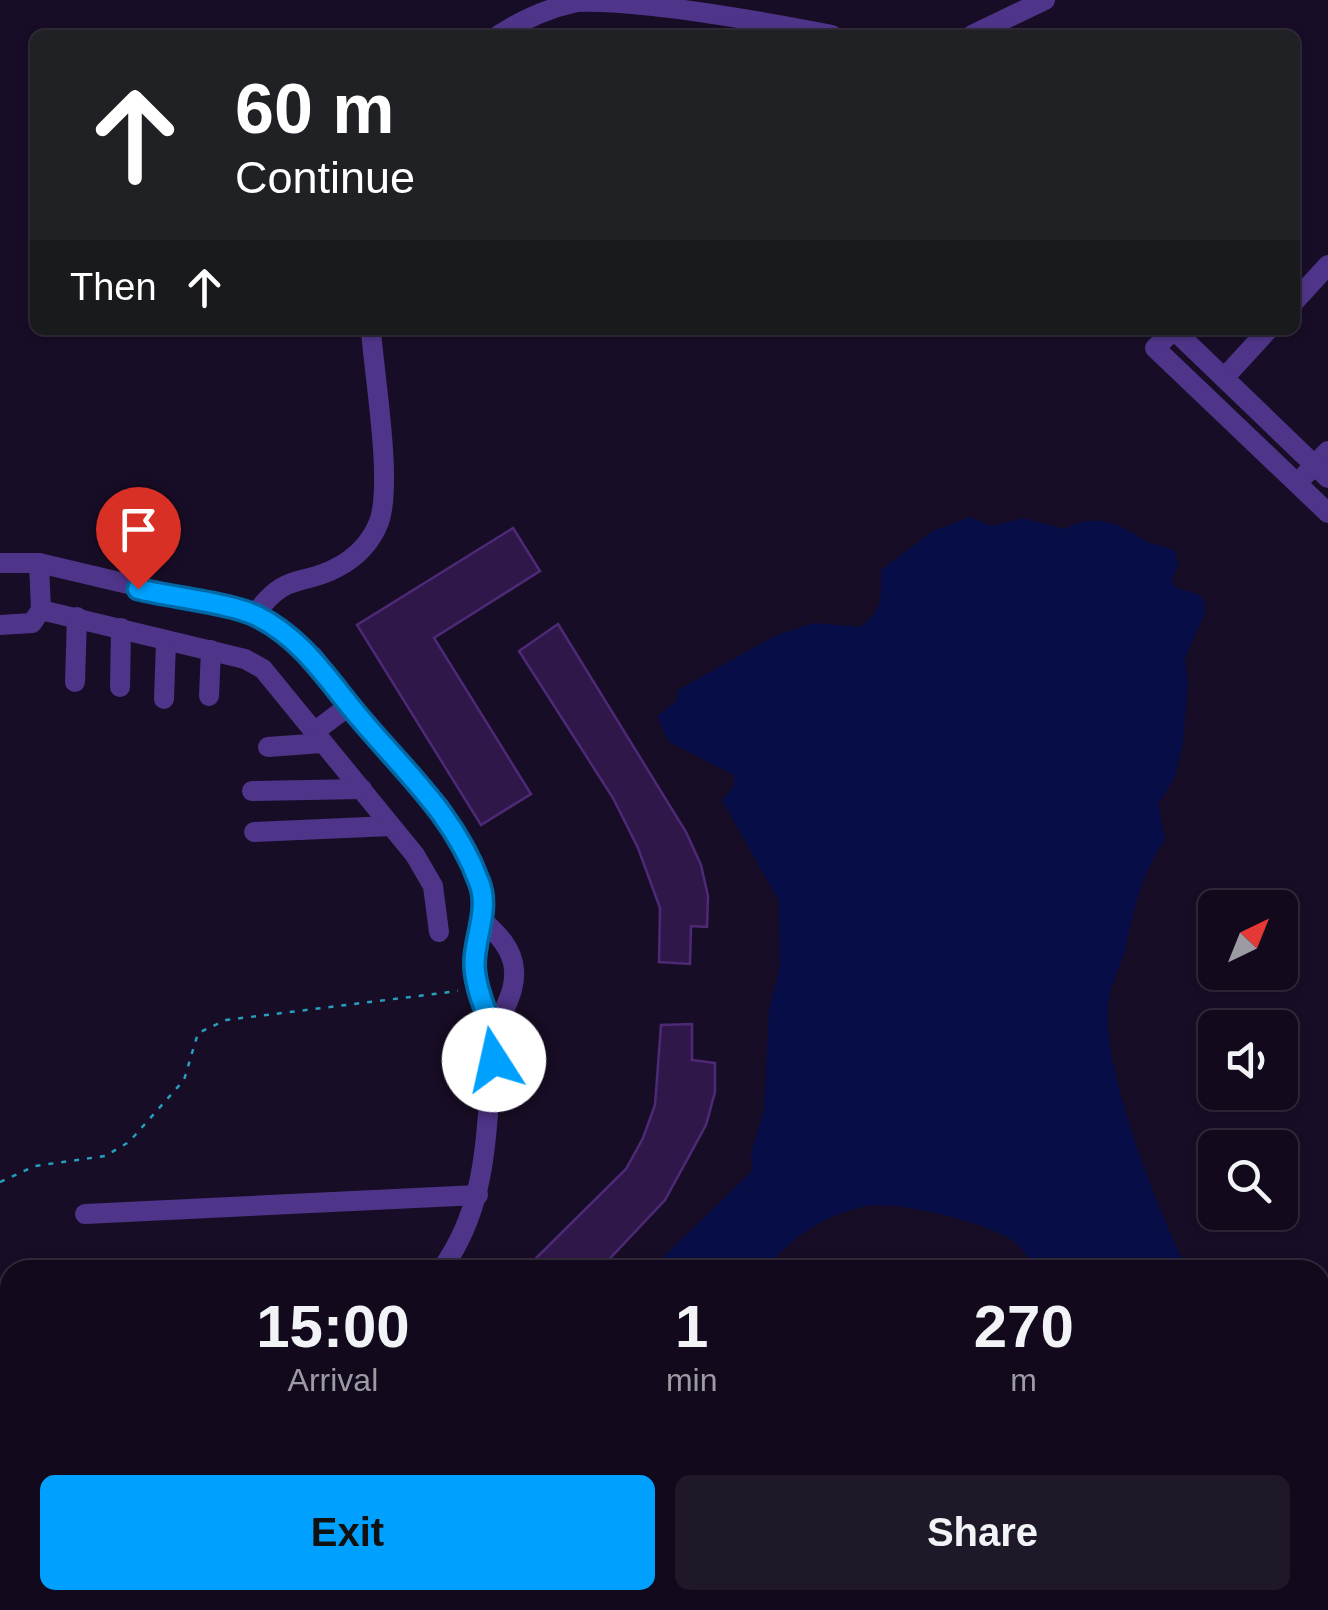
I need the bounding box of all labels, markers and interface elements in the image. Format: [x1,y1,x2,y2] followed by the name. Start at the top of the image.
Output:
[70,70,200,200] icon: ahead
[235,70,395,148] text: 60 m
[235,152,415,203] text: Continue
[177,260,232,315] icon: ahead
[70,266,157,308] text: Then
[96,487,181,590] pin
[111,502,166,557] icon: arrive
[1198,890,1298,990] north arrow
[1198,890,1298,1230] map controls
[442,1008,546,1112] position arrow
[1198,1010,1298,1110] button: sound
[1198,1130,1298,1230] button: search
[256,1293,410,1360] text: 15:00
[675,1293,708,1360] text: 1
[974,1293,1074,1360] text: 270
[288,1362,378,1398] text: Arrival
[666,1362,717,1398] text: min
[1010,1362,1037,1398] text: m
[40,1475,655,1590] button: Exit
[675,1475,1290,1590] button: Share

